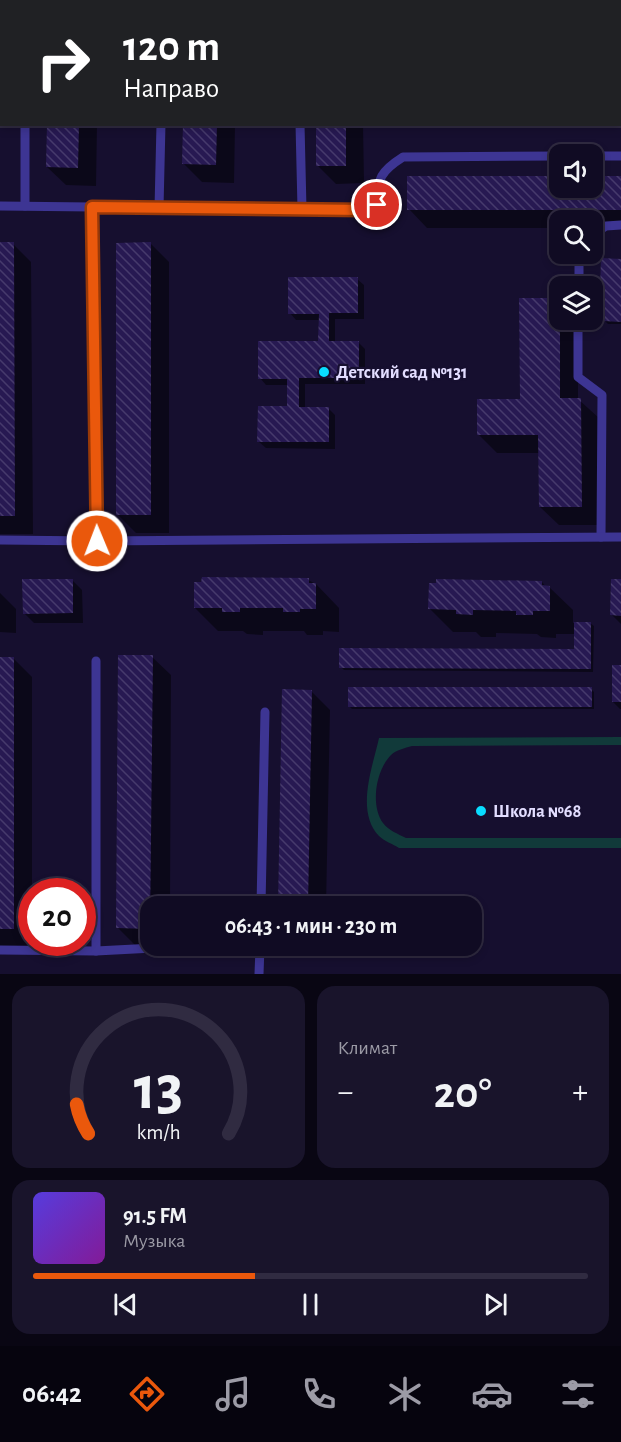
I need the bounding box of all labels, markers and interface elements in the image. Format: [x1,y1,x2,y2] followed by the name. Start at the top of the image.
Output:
[24,24,102,102] icon: right
[123,26,220,68] text: 120 m
[123,75,219,102] text: Направо
[549,144,603,330] map controls
[549,144,603,198] button: sound
[351,179,402,230] pin
[360,188,393,221] icon: arrive
[549,210,603,264] button: search
[549,276,603,330] button: layers
[336,364,468,382] place label: Детский сад №131
[317,365,331,379] marker: Детский сад №131
[65,509,129,573] position arrow
[493,803,581,821] place label: Школа №68
[474,804,488,818] marker: Школа №68
[18,878,96,956] speed limit sign: 20
[225,915,397,937] text: 06:43 · 1 мин · 230 m
[338,1038,397,1058] text: Климат
[134,1058,183,1120] text: 13
[434,1071,492,1116] text: 20°
[338,1076,353,1109] text: −
[572,1076,588,1109] text: +
[136,1122,180,1143] text: km/h
[123,1205,187,1227] text: 91.5 FM
[123,1231,185,1251] text: Музыка
[109,1288,142,1321] icon: previous
[294,1288,327,1321] icon: pause
[479,1288,512,1321] icon: next
[126,1373,168,1415] icon: directions
[212,1373,254,1415] icon: music
[298,1373,340,1415] icon: phone
[384,1373,426,1415] icon: climate
[471,1373,513,1415] icon: car
[557,1373,599,1415] icon: filters
[22,1380,82,1407] text: 06:42

